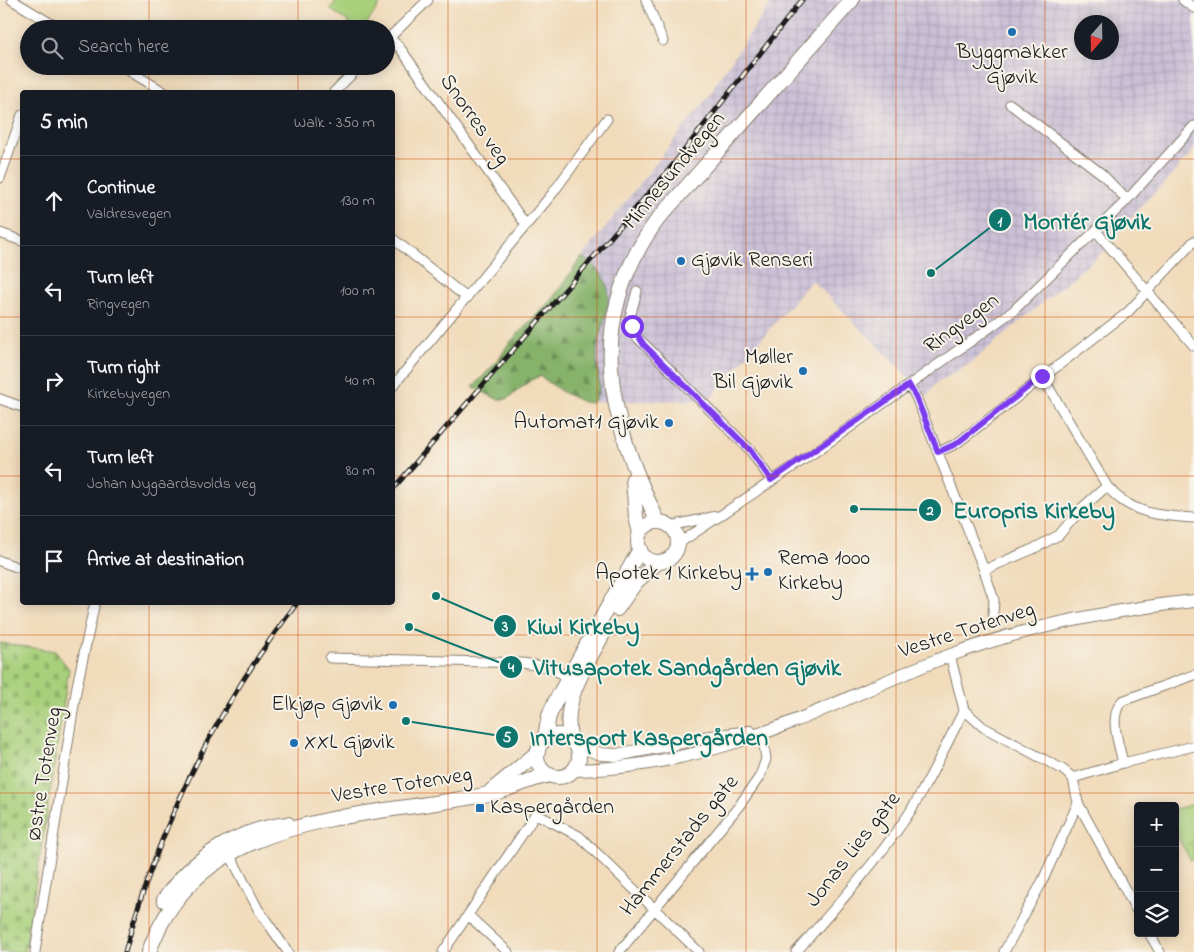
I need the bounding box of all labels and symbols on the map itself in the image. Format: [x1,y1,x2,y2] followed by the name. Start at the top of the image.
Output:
[1074,15,1119,60] north arrow
[1006,26,1018,38] marker: Byggmakker Gjøvik
[955,37,1068,94] place label: Byggmakker Gjøvik
[430,68,517,173] street label: Snorres veg
[616,105,735,238] street label: Minnesundvegen
[988,201,1160,240] callout: Montér Gjøvik
[1023,206,1151,241] text: Montér Gjøvik
[998,211,1003,233] text: 1
[691,245,813,277] place label: Gjøvik Renseri
[675,255,687,267] marker: Gjøvik Renseri
[918,286,1007,363] street label: Ringvegen
[621,315,644,338] route start
[712,342,793,399] place label: Møller Bil Gjøvik
[797,365,809,377] marker: Møller Bil Gjøvik
[1031,365,1054,388] route end
[514,407,659,439] place label: Automat1 Gjøvik
[663,417,675,429] marker: Automat1 Gjøvik
[918,490,1125,529] callout: Europris Kirkeby
[953,495,1115,531] text: Europris Kirkeby
[925,500,934,522] text: 2
[778,543,870,601] place label: Rema 1000 Kirkeby
[595,558,742,591] place label: Apotek 1 Kirkeby
[762,566,774,578] marker: Rema 1000 Kirkeby
[746,568,758,580] marker: Apotek 1 Kirkeby
[894,594,1039,669] street label: Vestre Totenveg
[492,606,650,645] callout: Kiwi Kirkeby
[527,611,639,647] text: Kiwi Kirkeby
[501,616,508,638] text: 3
[498,648,851,687] callout: Vitusapotek Sandgården Gjøvik
[532,652,841,688] text: Vitusapotek Sandgården Gjøvik
[507,657,515,679] text: 4
[271,689,383,721] place label: Elkjøp Gjøvik
[387,699,399,711] marker: Elkjøp Gjøvik
[19,705,72,844] street label: Østre Totenveg
[495,717,778,756] callout: Intersport Kaspergården
[530,722,768,758] text: Intersport Kaspergården
[304,727,395,759] place label: XXL Gjøvik
[503,727,512,749] text: 5
[288,737,300,749] marker: XXL Gjøvik
[329,759,474,814] street label: Vestre Totenveg
[613,768,748,924] street label: Hammerstads gate
[799,785,910,915] street label: Jonas Lies gate
[490,792,614,825] place label: Kaspergården
[474,802,486,814] marker: Kaspergården

